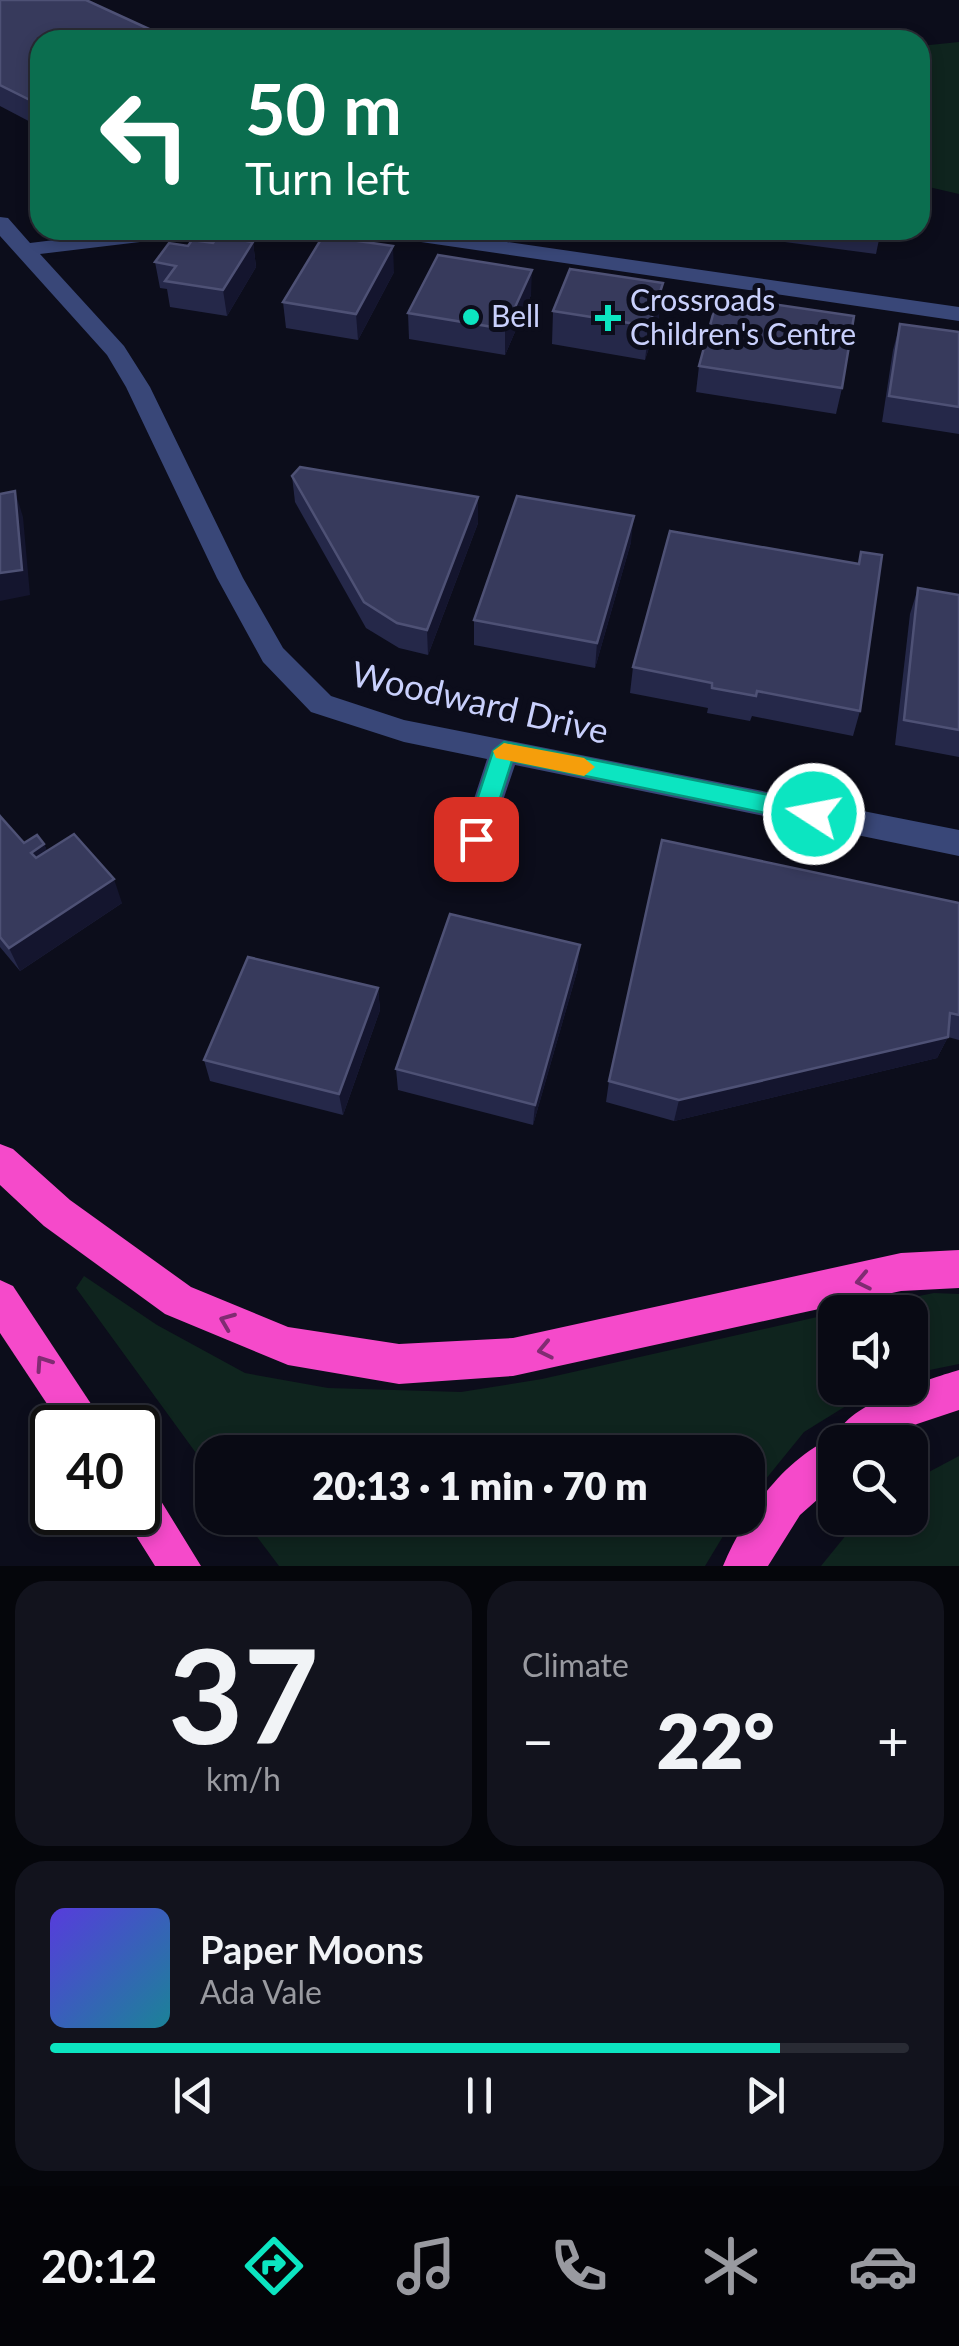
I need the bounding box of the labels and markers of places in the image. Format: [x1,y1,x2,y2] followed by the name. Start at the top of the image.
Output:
[630,281,856,351] place label: Crossroads Children's Centre
[491,297,540,333] place label: Bell
[595,305,621,331] marker: Crossroads Children's Centre
[460,306,482,328] marker: Bell
[434,797,519,882] pin

